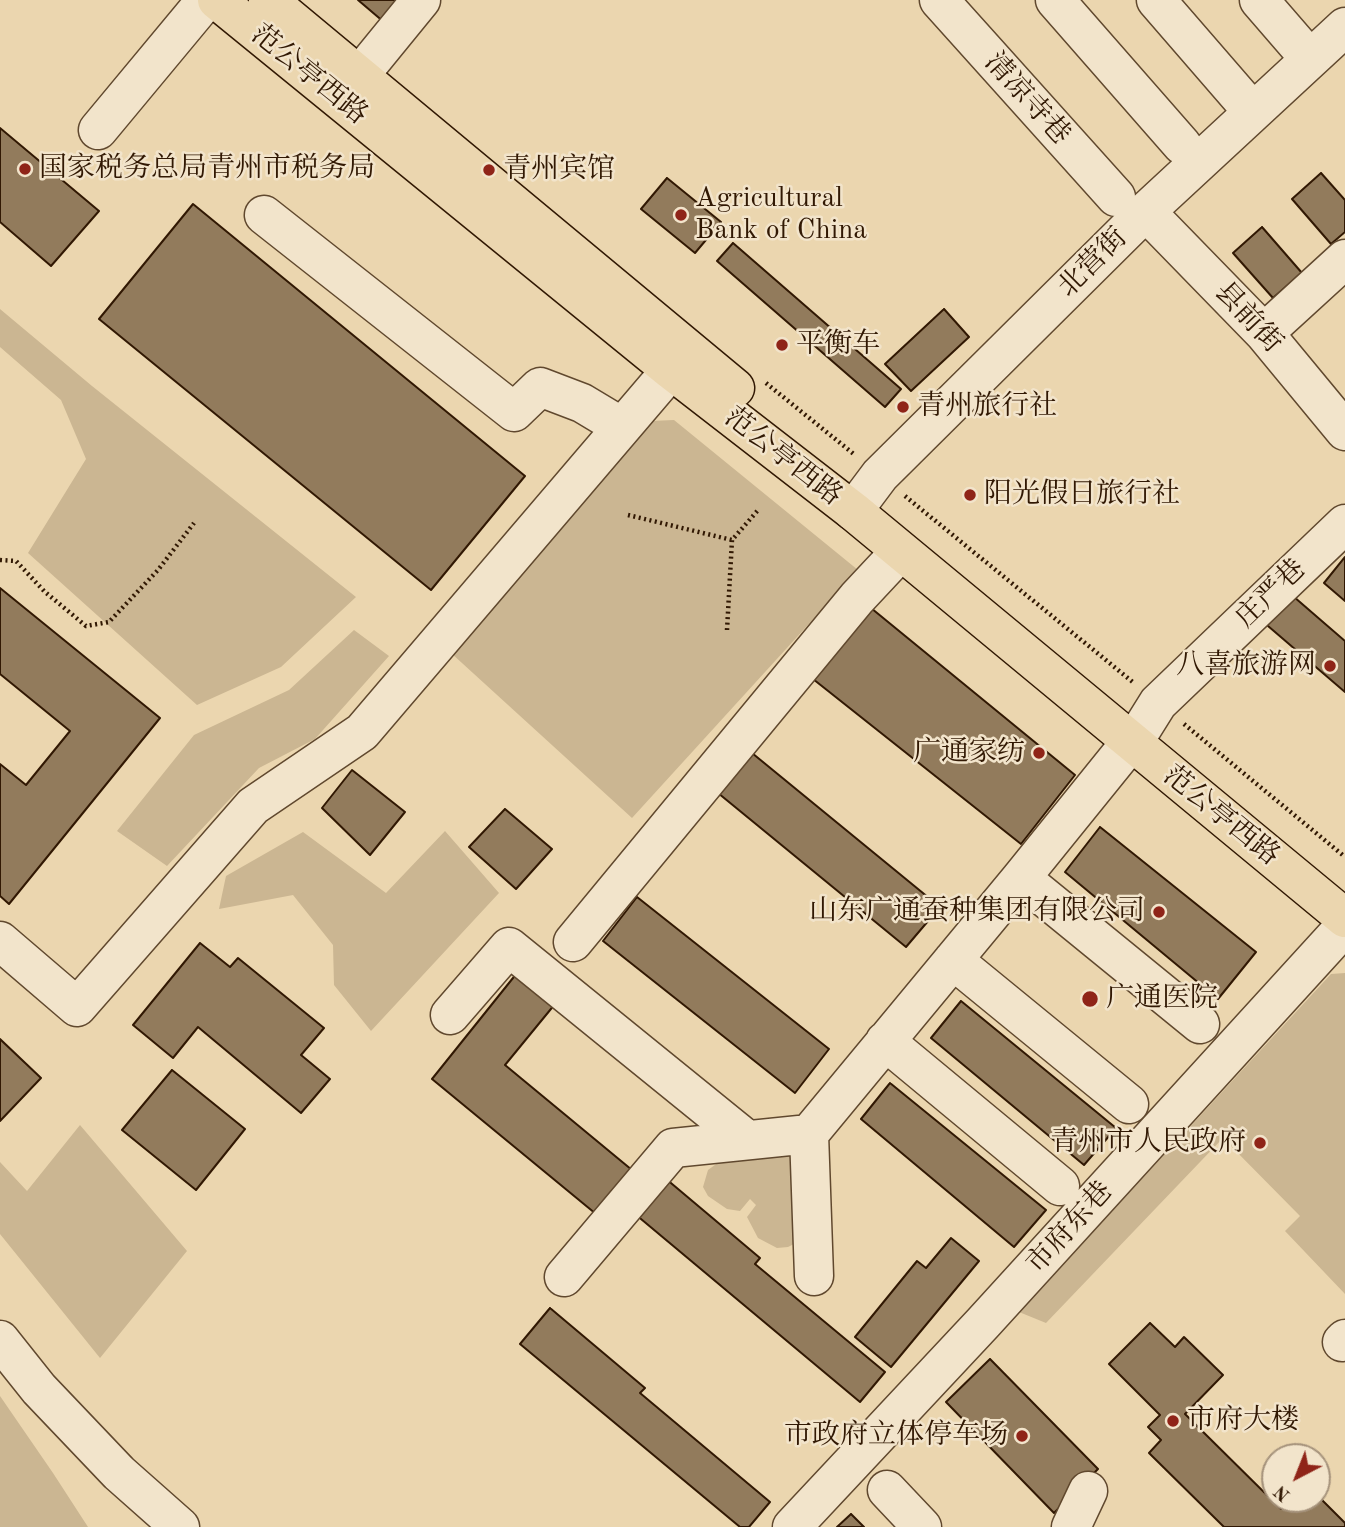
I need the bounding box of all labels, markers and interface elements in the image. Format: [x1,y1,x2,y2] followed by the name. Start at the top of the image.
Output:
[244,18,374,132] street label: 范公亭西路
[977,46,1077,152] street label: 清凉寺巷
[39,152,375,186] place label: 国家税务总局青州市税务局
[503,153,615,187] place label: 青州宾馆
[17,161,33,177] marker: 国家税务总局青州市税务局
[481,162,497,178] marker: 青州宾馆
[695,182,867,248] place label: Agricultural Bank of China
[673,207,689,223] marker: Agricultural Bank of China
[1051,221,1135,305] street label: 北营街
[1207,276,1289,360] street label: 县前街
[796,328,880,362] place label: 平衡车
[774,337,790,353] marker: 平衡车
[917,390,1057,424] place label: 青州旅行社
[895,399,911,415] marker: 青州旅行社
[717,401,849,513] street label: 范公亭西路
[984,478,1180,512] place label: 阳光假日旅行社
[962,487,978,503] marker: 阳光假日旅行社
[1229,553,1313,635] street label: 庄严巷
[1176,649,1316,683] place label: 八喜旅游网
[1322,658,1338,674] marker: 八喜旅游网
[913,736,1025,770] place label: 广通家纺
[1031,745,1047,761] marker: 广通家纺
[1156,759,1286,873] street label: 范公亭西路
[809,895,1145,929] place label: 山东广通蚕种集团有限公司
[1151,904,1167,920] marker: 山东广通蚕种集团有限公司
[1106,982,1218,1016] place label: 广通医院
[1080,989,1100,1009] marker: 广通医院
[1050,1126,1246,1160] place label: 青州市人民政府
[1252,1135,1268,1151] marker: 青州市人民政府
[1020,1175,1120,1281] street label: 市府东巷
[1187,1404,1299,1438] place label: 市府大楼
[1165,1413,1181,1429] marker: 市府大楼
[784,1419,1008,1453] place label: 市政府立体停车场
[1014,1428,1030,1444] marker: 市政府立体停车场
[1261,1443,1331,1513] north arrow
[1271,1481,1295,1504] text: N

